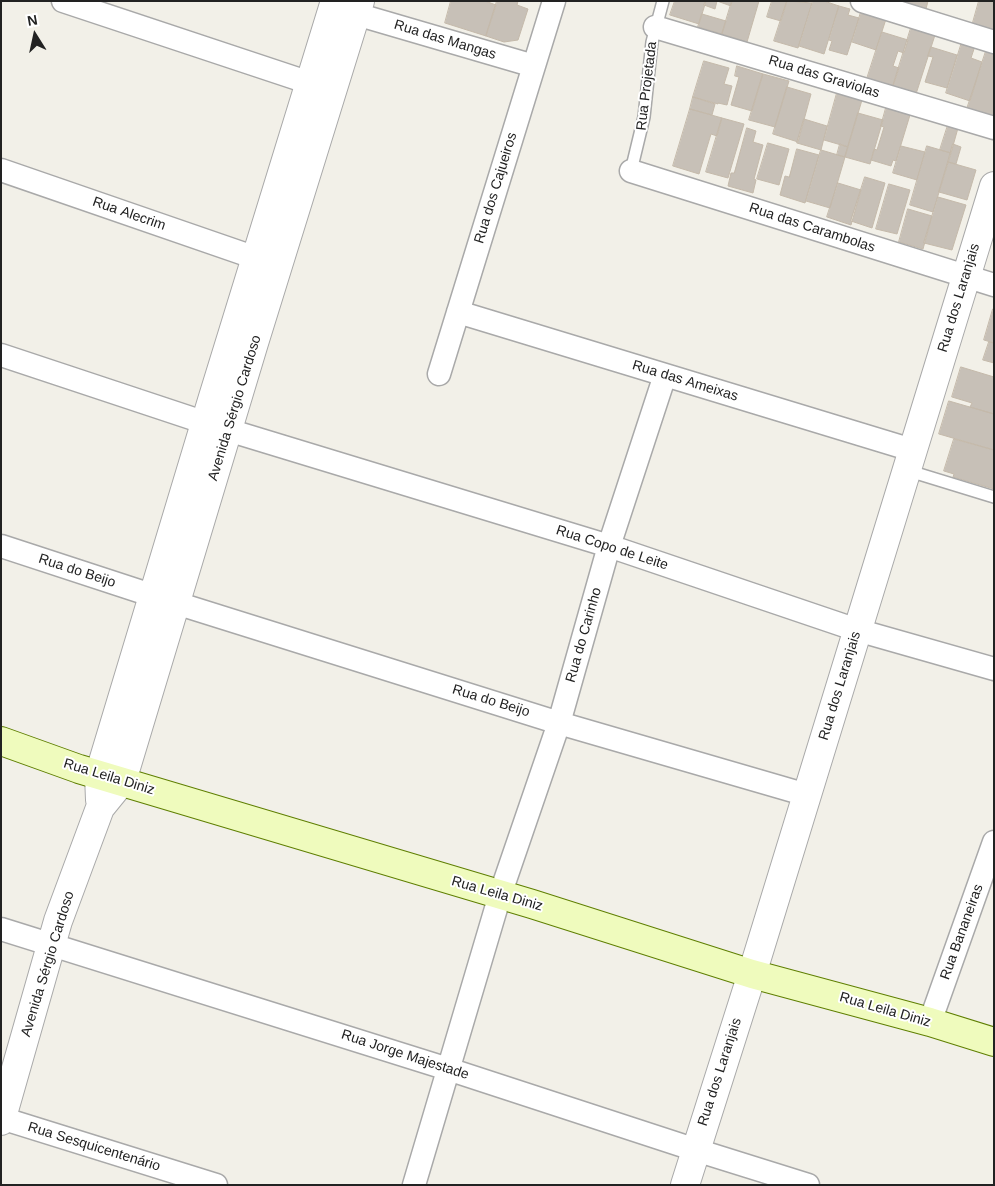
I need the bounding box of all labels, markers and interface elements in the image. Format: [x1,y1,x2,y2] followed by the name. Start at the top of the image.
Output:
[10,10,60,60] north arrow
[26,11,39,29] text: N
[392,16,498,64] street label: Rua das Mangas
[633,41,661,131] street label: Rua Projetada
[766,52,882,102] street label: Rua das Graviolas
[471,130,521,246] street label: Rua dos Cajueiros
[90,194,168,234] street label: Rua Alecrim
[747,200,877,256] street label: Rua das Carambolas
[934,242,984,354] street label: Rua dos Laranjais
[205,333,265,483] street label: Avenida Sérgio Cardoso
[630,357,740,405] street label: Rua das Ameixas
[554,522,670,574] street label: Rua Copo de Leite
[36,551,118,591] street label: Rua do Beijo
[562,586,606,684] street label: Rua do Carinho
[815,630,865,742] street label: Rua dos Laranjais
[450,681,532,721] street label: Rua do Beijo
[62,755,156,799] street label: Rua Leila Diniz
[449,873,545,915] street label: Rua Leila Diniz
[937,882,987,982] street label: Rua Bananeiras
[18,889,78,1039] street label: Avenida Sérgio Cardoso
[837,989,933,1031] street label: Rua Leila Diniz
[695,1016,745,1128] street label: Rua dos Laranjais
[339,1026,471,1084] street label: Rua Jorge Majestade
[26,1119,162,1175] street label: Rua Sesquicentenário

